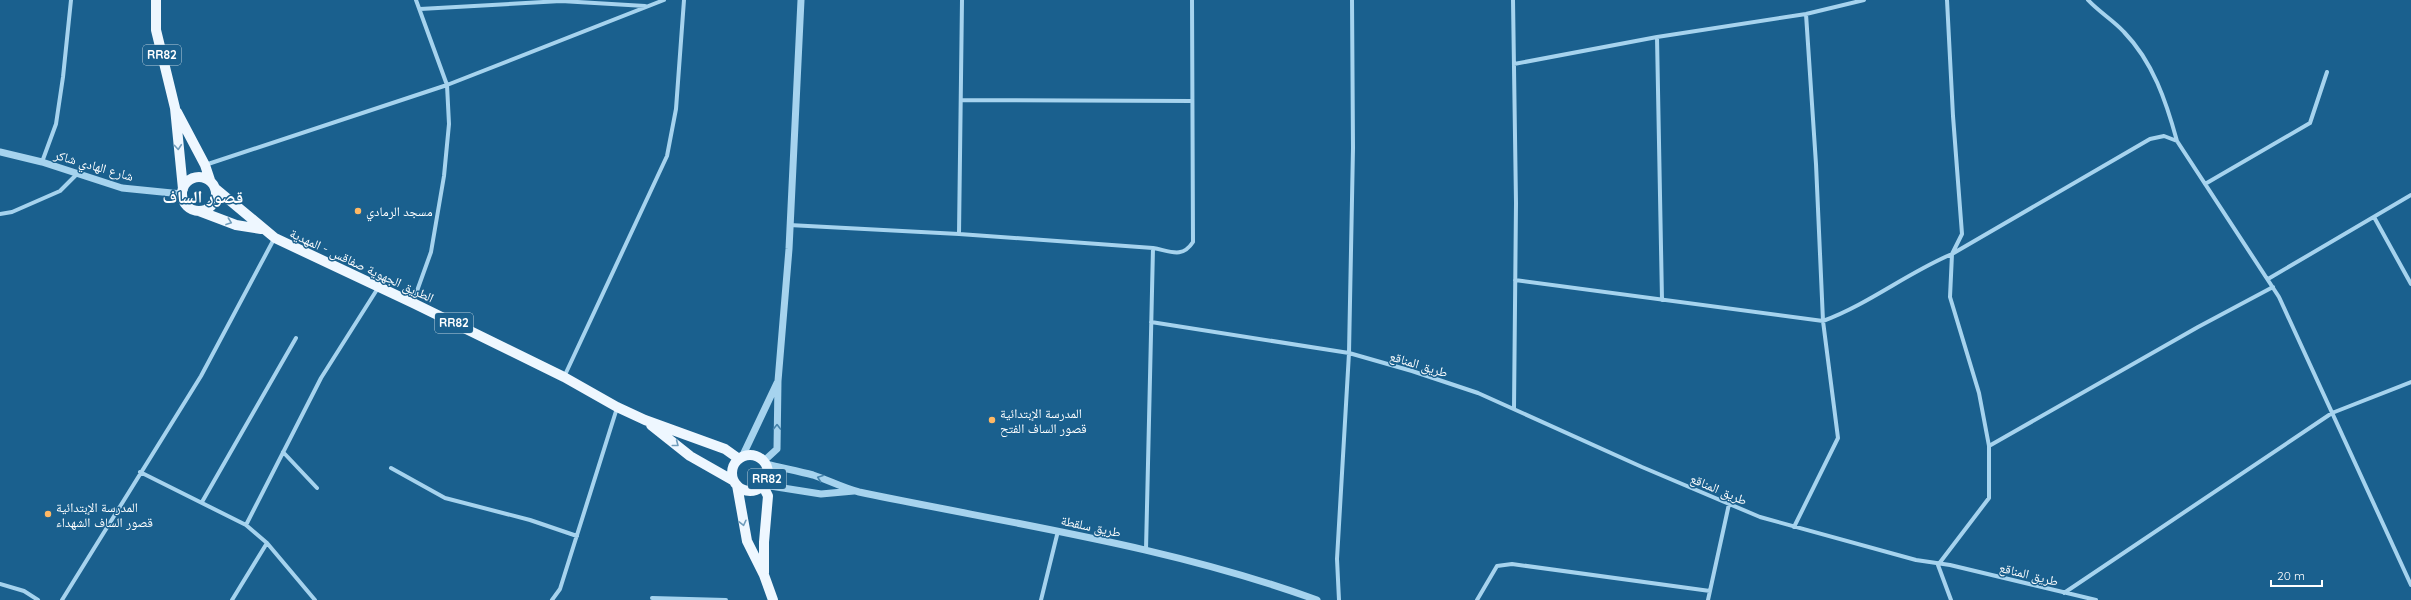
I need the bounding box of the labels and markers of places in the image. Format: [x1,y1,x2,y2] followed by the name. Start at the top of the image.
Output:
[366,203,433,222] place label: مسجد الرمادي
[353,206,363,216] marker: مسجد الرمادي
[1000,405,1087,438] place label: المدرسة الإبتدائية قصور الساف الفتح
[987,415,997,425] marker: المدرسة الإبتدائية قصور الساف الفتح
[56,499,153,531] place label: المدرسة الإبتدائية قصور الساف الشهداء
[43,509,53,519] marker: المدرسة الإبتدائية قصور الساف الشهداء

